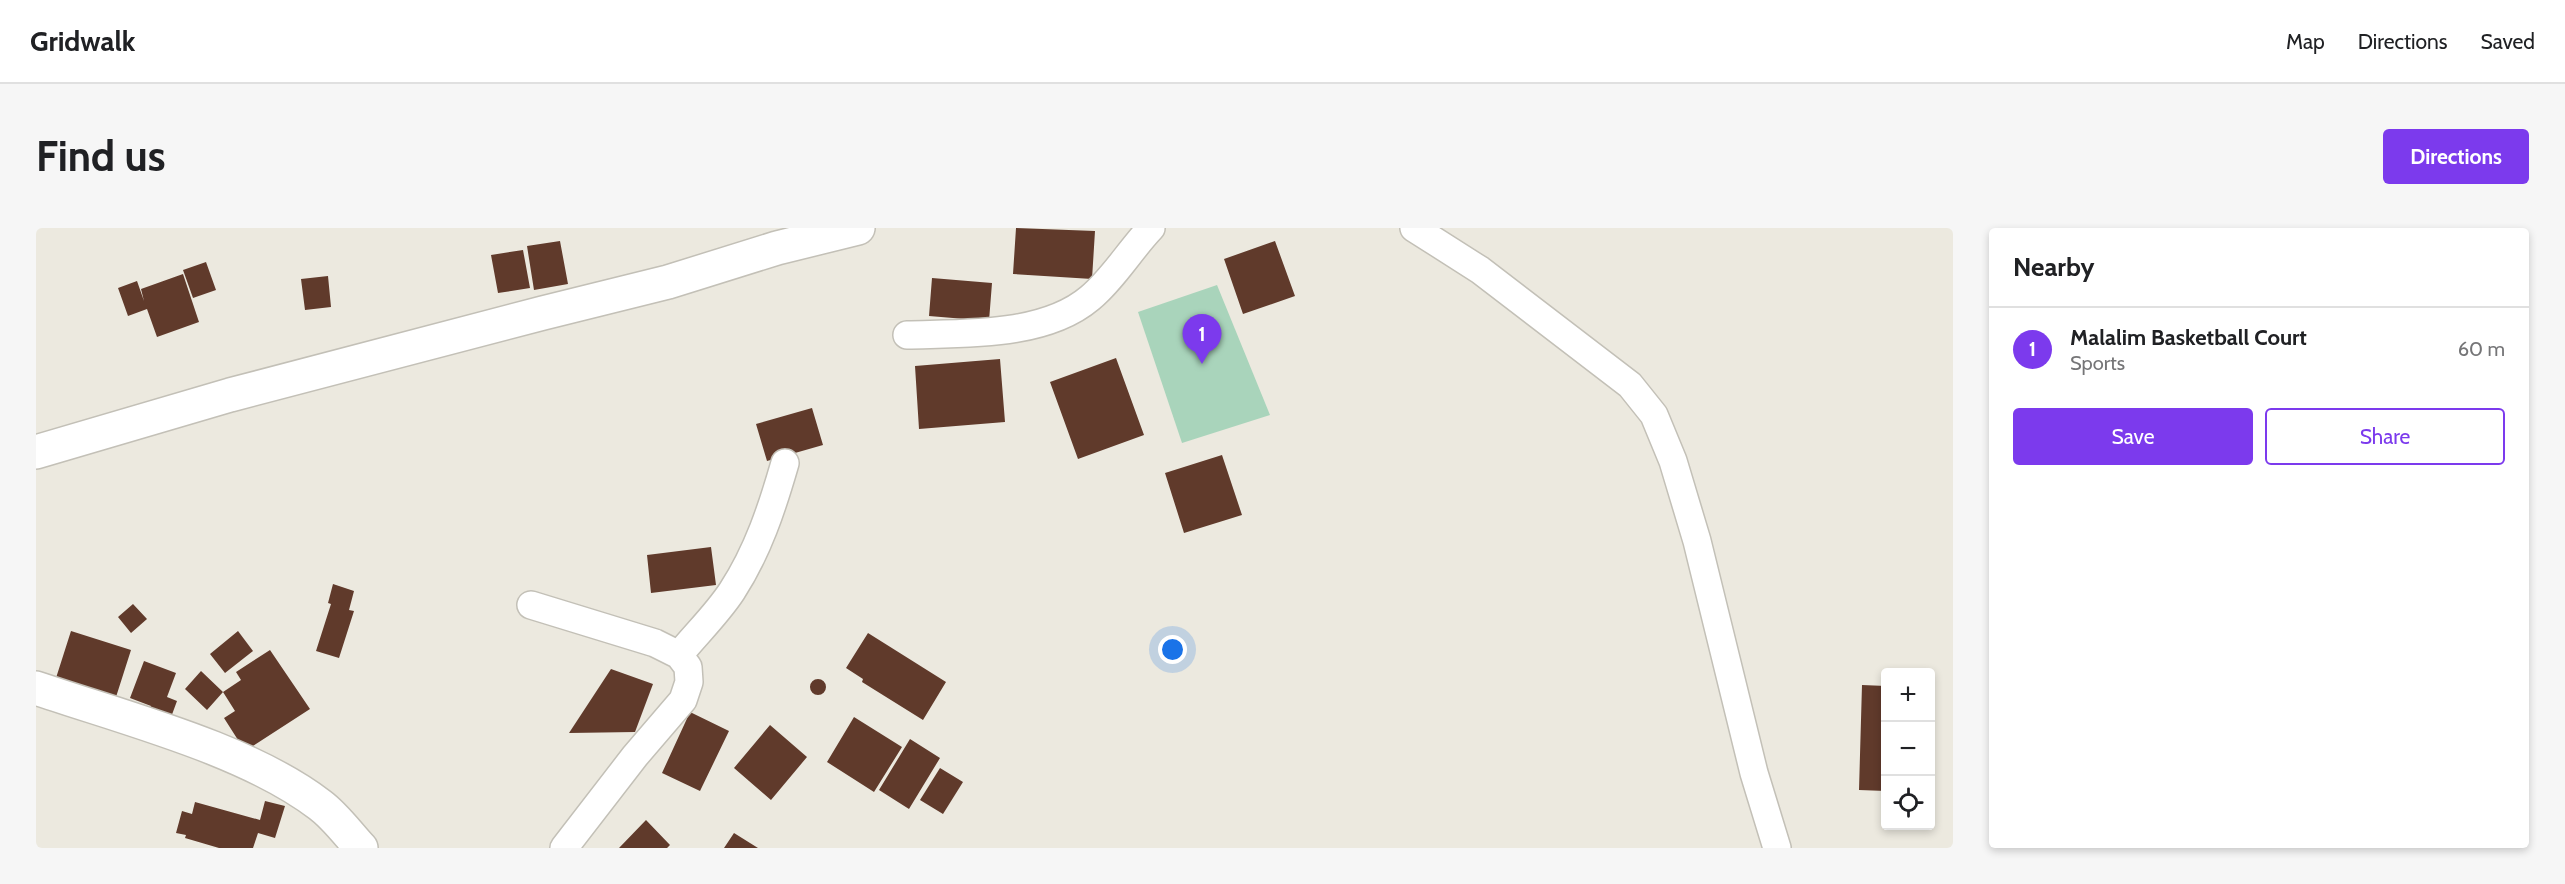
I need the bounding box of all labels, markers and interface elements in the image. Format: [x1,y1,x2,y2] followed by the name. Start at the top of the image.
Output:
[30,24,135,58] text: Gridwalk
[2286,29,2325,54] text: Map
[2358,29,2447,54] text: Directions
[2480,29,2535,54] text: Saved
[2383,129,2529,184] button: Directions
[36,130,165,182] text: Find us
[2013,251,2094,283] text: Nearby
[1182,314,1222,364] pin: 1
[2070,324,2307,351] text: Malalim Basketball Court
[2029,337,2036,361] text: 1
[2458,337,2505,361] text: 60 m
[2070,351,2125,375] text: Sports
[2013,408,2253,465] button: Save
[2265,408,2505,465] button: Share
[1158,635,1187,664] your location
[1881,668,1935,830] map controls
[1881,668,1935,722] button: +
[1881,722,1935,776] button: −
[1881,776,1935,830] button: locate

